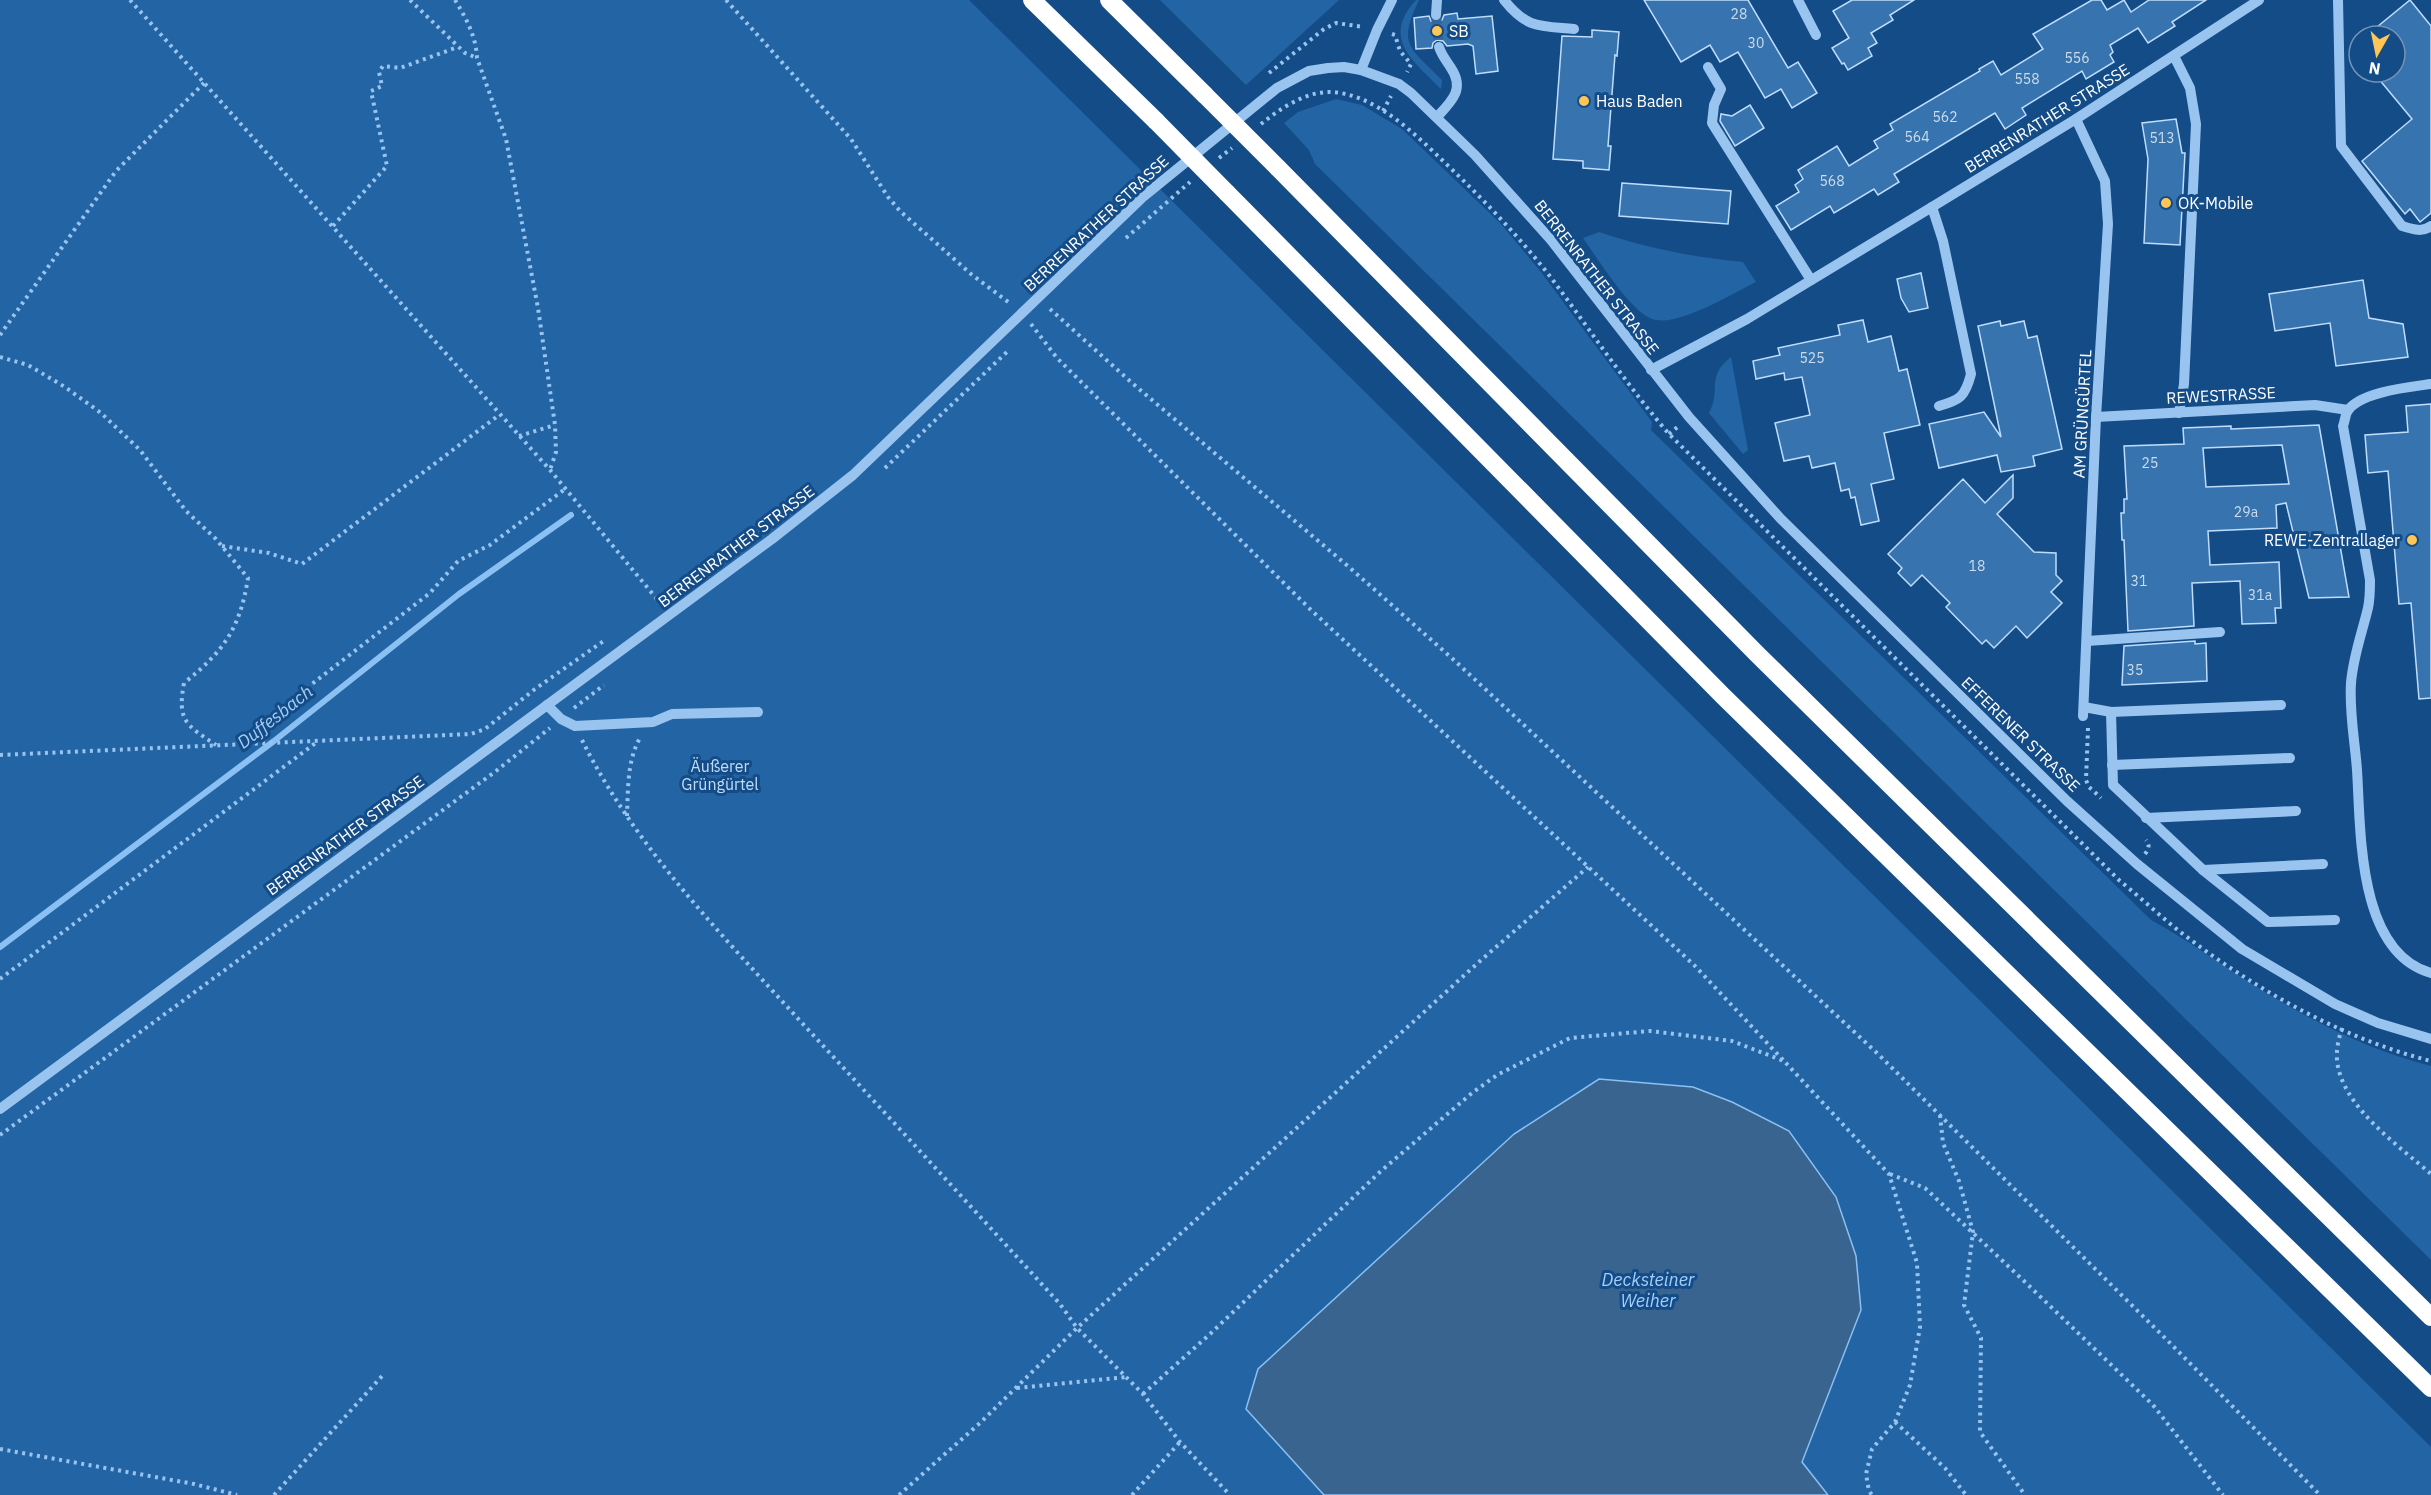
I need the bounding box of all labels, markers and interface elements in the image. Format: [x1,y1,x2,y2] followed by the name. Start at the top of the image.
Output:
[1731,5,1747,23] house number: 28
[1449,21,1469,41] place label: SB
[1430,24,1444,38] marker: SB
[2347,24,2407,84] north arrow
[1748,34,1764,52] house number: 30
[2064,49,2090,67] house number: 556
[2367,58,2382,80] text: N
[1961,59,2133,177] street label: BERRENRATHER STRASSE
[2014,70,2040,88] house number: 558
[1596,91,1683,111] place label: Haus Baden
[1577,94,1591,108] marker: Haus Baden
[1932,108,1958,126] house number: 562
[1904,128,1930,146] house number: 564
[2149,129,2175,147] house number: 513
[1019,151,1173,295] street label: BERRENRATHER STRASSE
[1819,172,1845,190] house number: 568
[2178,193,2254,213] place label: OK-Mobile
[1530,196,1664,358] street label: BERRENRATHER STRASSE
[2159,196,2173,210] marker: OK-Mobile
[1799,349,1825,367] house number: 525
[2069,349,2095,479] street label: AM GRÜNGÜRTEL
[2166,382,2276,408] street label: REWESTRASSE
[2142,454,2158,472] house number: 25
[654,481,818,611] street label: BERRENRATHER STRASSE
[2234,503,2259,521] house number: 29a
[2264,530,2400,550] place label: REWE-Zentrallager
[2405,533,2419,547] marker: REWE-Zentrallager
[1969,557,1985,575] house number: 18
[2131,572,2147,590] house number: 31
[2248,586,2273,604] house number: 31a
[2127,661,2143,679] house number: 35
[1957,672,2085,796] street label: EFFERENER STRASSE
[232,680,317,753] water label: Duffesbach
[681,756,759,794] park label: Äußerer Grüngürtel
[262,771,428,899] street label: BERRENRATHER STRASSE
[1602,1268,1695,1312] water label: Decksteiner Weiher

